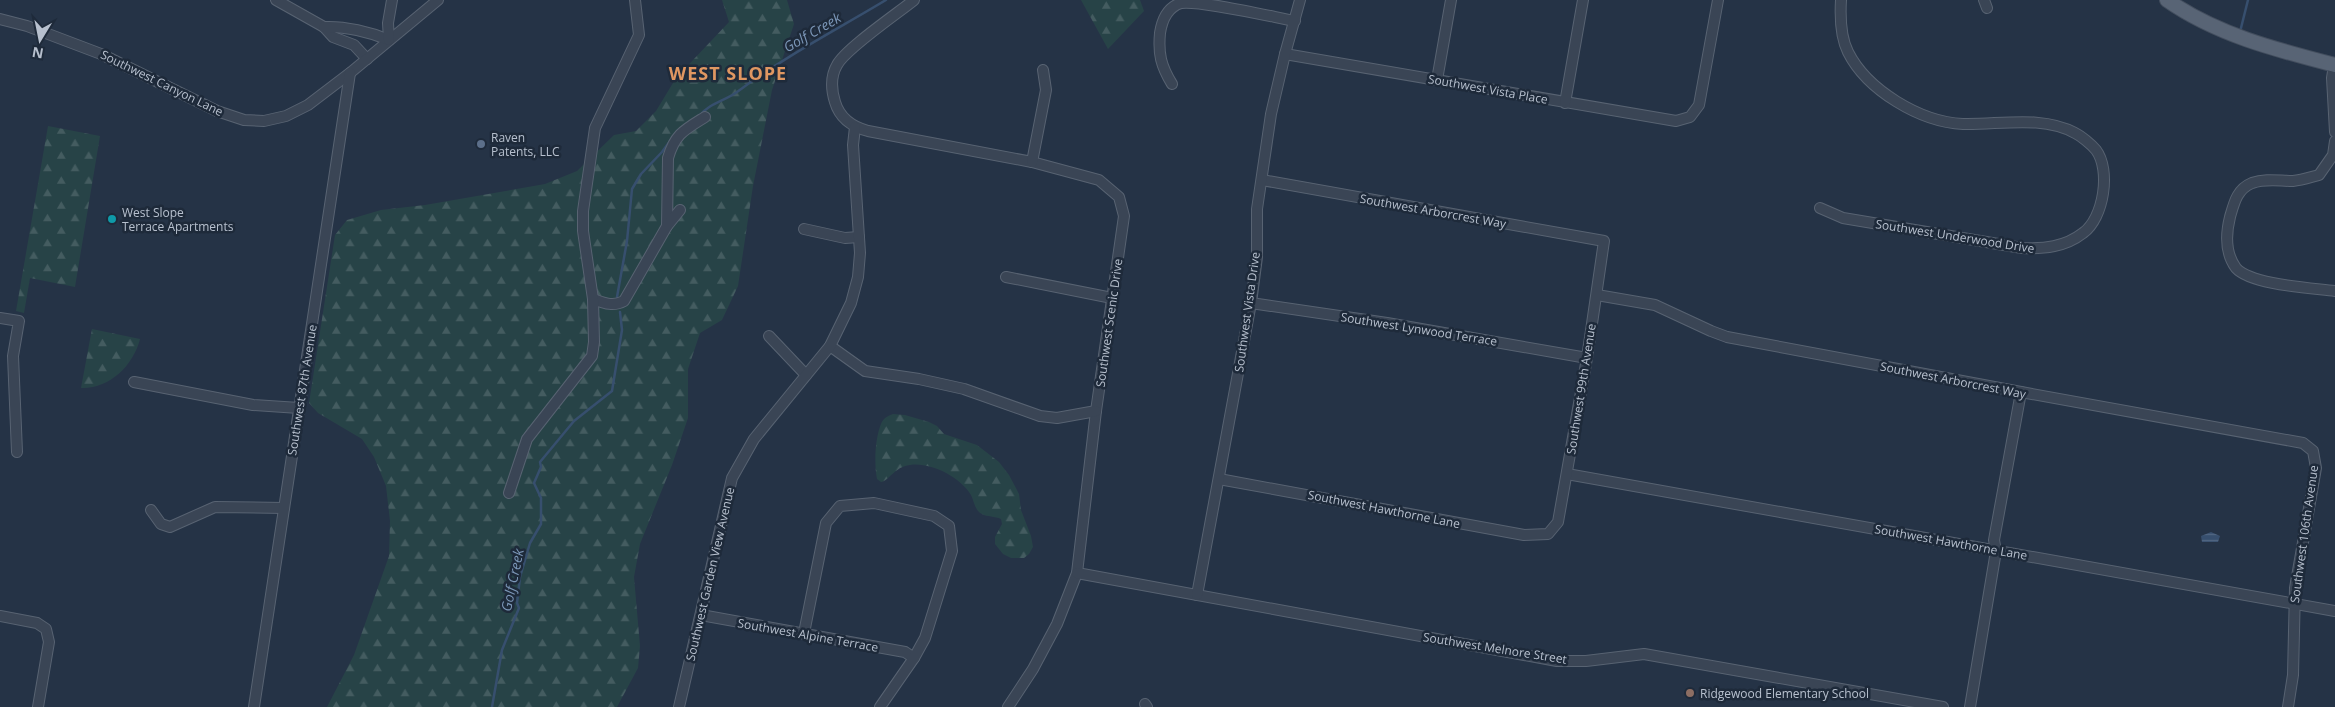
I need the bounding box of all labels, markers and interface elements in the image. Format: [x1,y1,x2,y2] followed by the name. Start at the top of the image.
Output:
[780,7,845,56] water label: Golf Creek
[15,15,65,65] north arrow
[30,43,45,64] text: N
[98,46,226,120] street label: Southwest Canyon Lane
[669,61,787,85] district label: WEST SLOPE
[1427,70,1549,108] street label: Southwest Vista Place
[491,129,560,160] place label: Raven Patents, LLC
[475,138,487,150] marker: Raven Patents, LLC
[1359,190,1508,232] street label: Southwest Arborcrest Way
[122,204,234,235] place label: West Slope Terrace Apartments
[106,213,118,225] marker: West Slope Terrace Apartments
[1874,215,2036,257] street label: Southwest Underwood Drive
[1230,251,1264,373] street label: Southwest Vista Drive
[1092,257,1126,388] street label: Southwest Scenic Drive
[1340,308,1499,350] street label: Southwest Lynwood Terrace
[1562,322,1600,456] street label: Southwest 99th Avenue
[283,323,321,457] street label: Southwest 87th Avenue
[1879,358,2028,403] street label: Southwest Arborcrest Way
[2286,464,2322,604] street label: Southwest 106th Avenue
[682,485,738,663] street label: Southwest Garden View Avenue
[1306,486,1462,532] street label: Southwest Hawthorne Lane
[1873,520,2029,564] street label: Southwest Hawthorne Lane
[496,546,528,613] water label: Golf Creek
[736,614,880,656] street label: Southwest Alpine Terrace
[1422,628,1568,668] street label: Southwest Melnore Street
[1700,685,1869,702] place label: Ridgewood Elementary School
[1684,687,1696,699] marker: Ridgewood Elementary School

